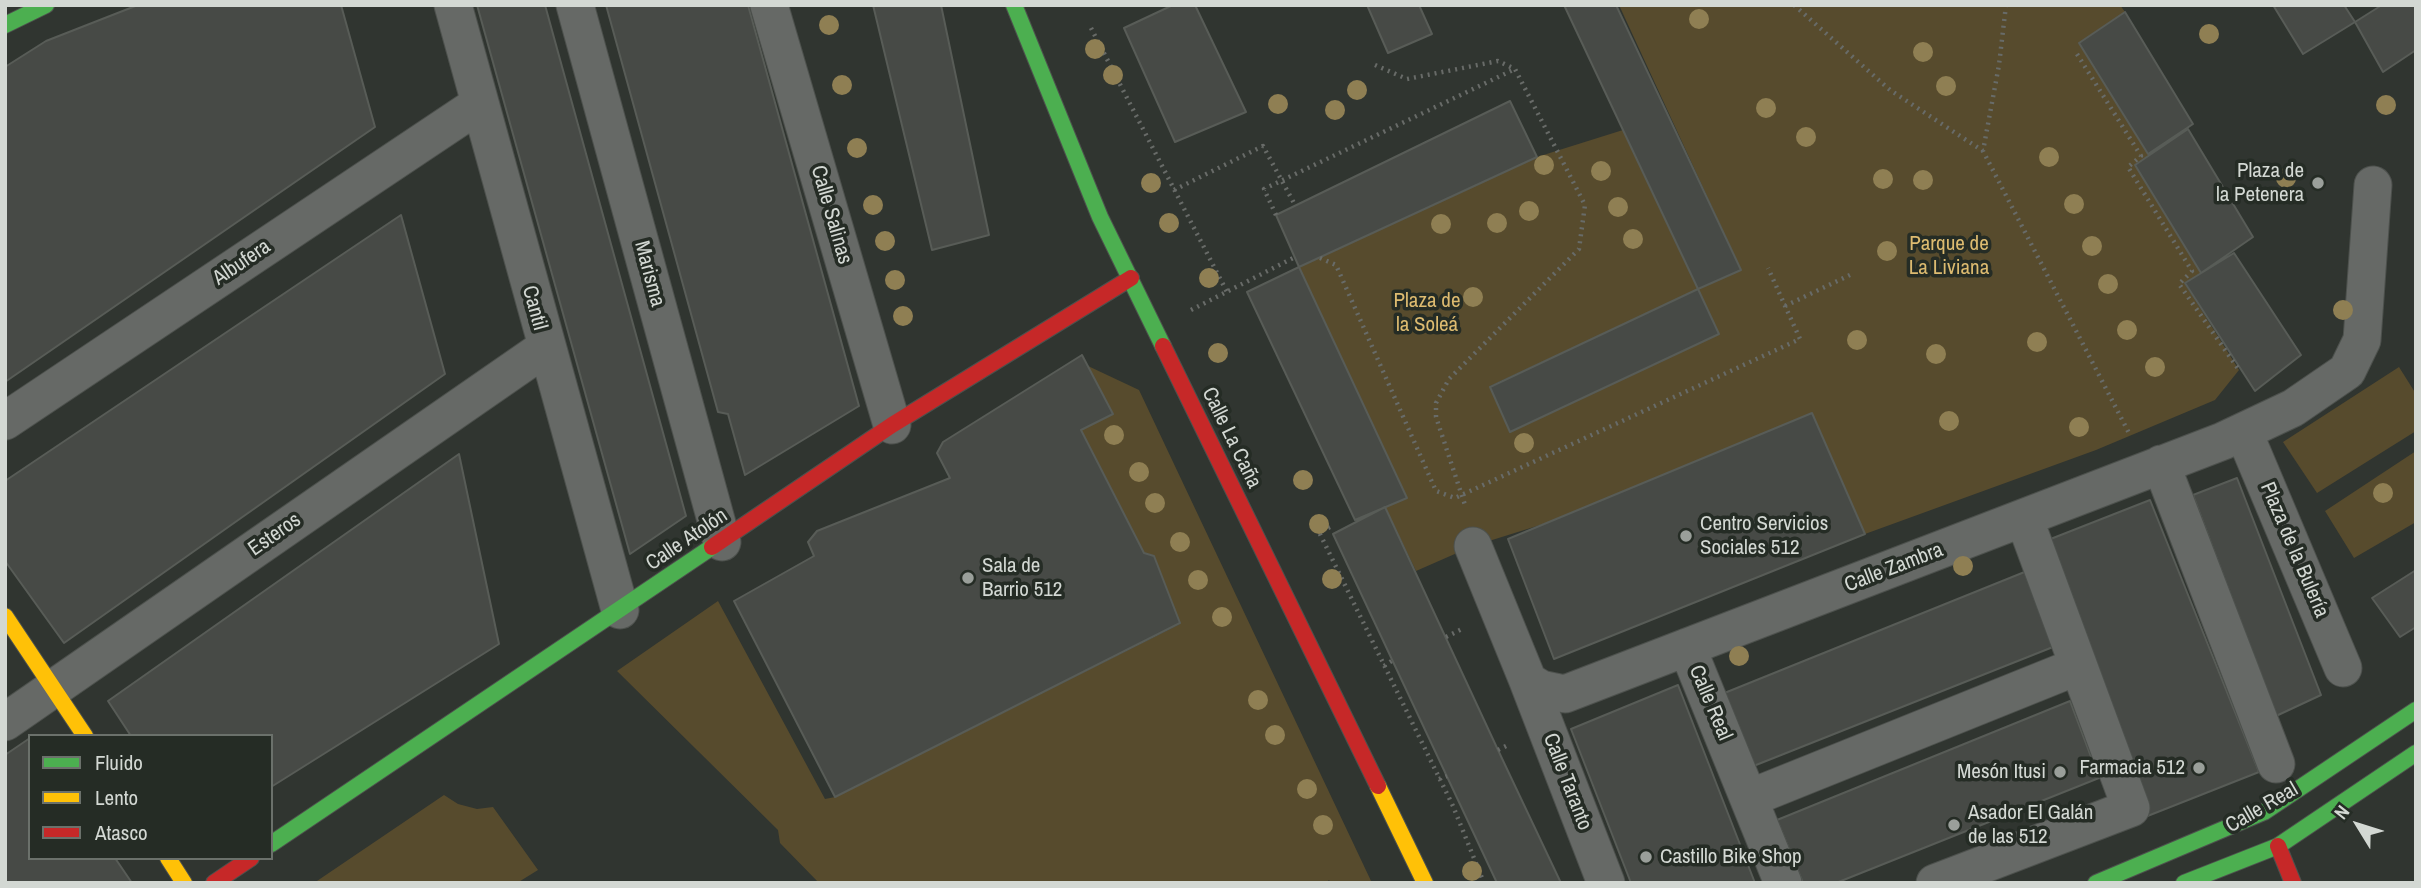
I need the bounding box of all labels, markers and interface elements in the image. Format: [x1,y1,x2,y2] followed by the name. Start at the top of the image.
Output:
[2216,158,2304,208] place label: Plaza de la Petenera
[805,163,857,267] street label: Calle Salinas
[2310,175,2326,191] marker: Plaza de la Petenera
[1909,231,1989,281] park label: Parque de La Liviana
[208,235,276,291] street label: Albufera
[628,238,670,310] street label: Marisma
[516,283,552,333] street label: Cantil
[1393,288,1461,338] park label: Plaza de la Soleá
[1196,383,1266,493] street label: Calle La Caña
[2254,479,2334,621] street label: Plaza de la Bulería
[641,504,733,576] street label: Calle Atolón
[244,508,306,562] street label: Esteros
[1700,511,1828,561] place label: Centro Servicios Sociales 512
[1678,528,1694,544] marker: Centro Servicios Sociales 512
[1841,538,1947,598] street label: Calle Zambra
[982,553,1062,603] place label: Sala de Barrio 512
[960,570,976,586] marker: Sala de Barrio 512
[1683,662,1737,744] street label: Calle Real
[1537,730,1597,834] street label: Calle Taranto
[28,734,273,860] legend
[95,748,143,777] text: Fluido
[2080,755,2185,781] place label: Farmacia 512
[1957,759,2046,785] place label: Mesón Itusi
[2191,760,2207,776] marker: Farmacia 512
[2052,764,2068,780] marker: Mesón Itusi
[2221,777,2303,839] street label: Calle Real
[95,783,138,812] text: Lento
[2323,790,2393,860] north arrow
[1968,800,2093,850] place label: Asador El Galán de las 512
[2328,800,2355,825] text: N
[1946,817,1962,833] marker: Asador El Galán de las 512
[95,818,148,847] text: Atasco
[1660,844,1802,870] place label: Castillo Bike Shop
[1638,849,1654,865] marker: Castillo Bike Shop

